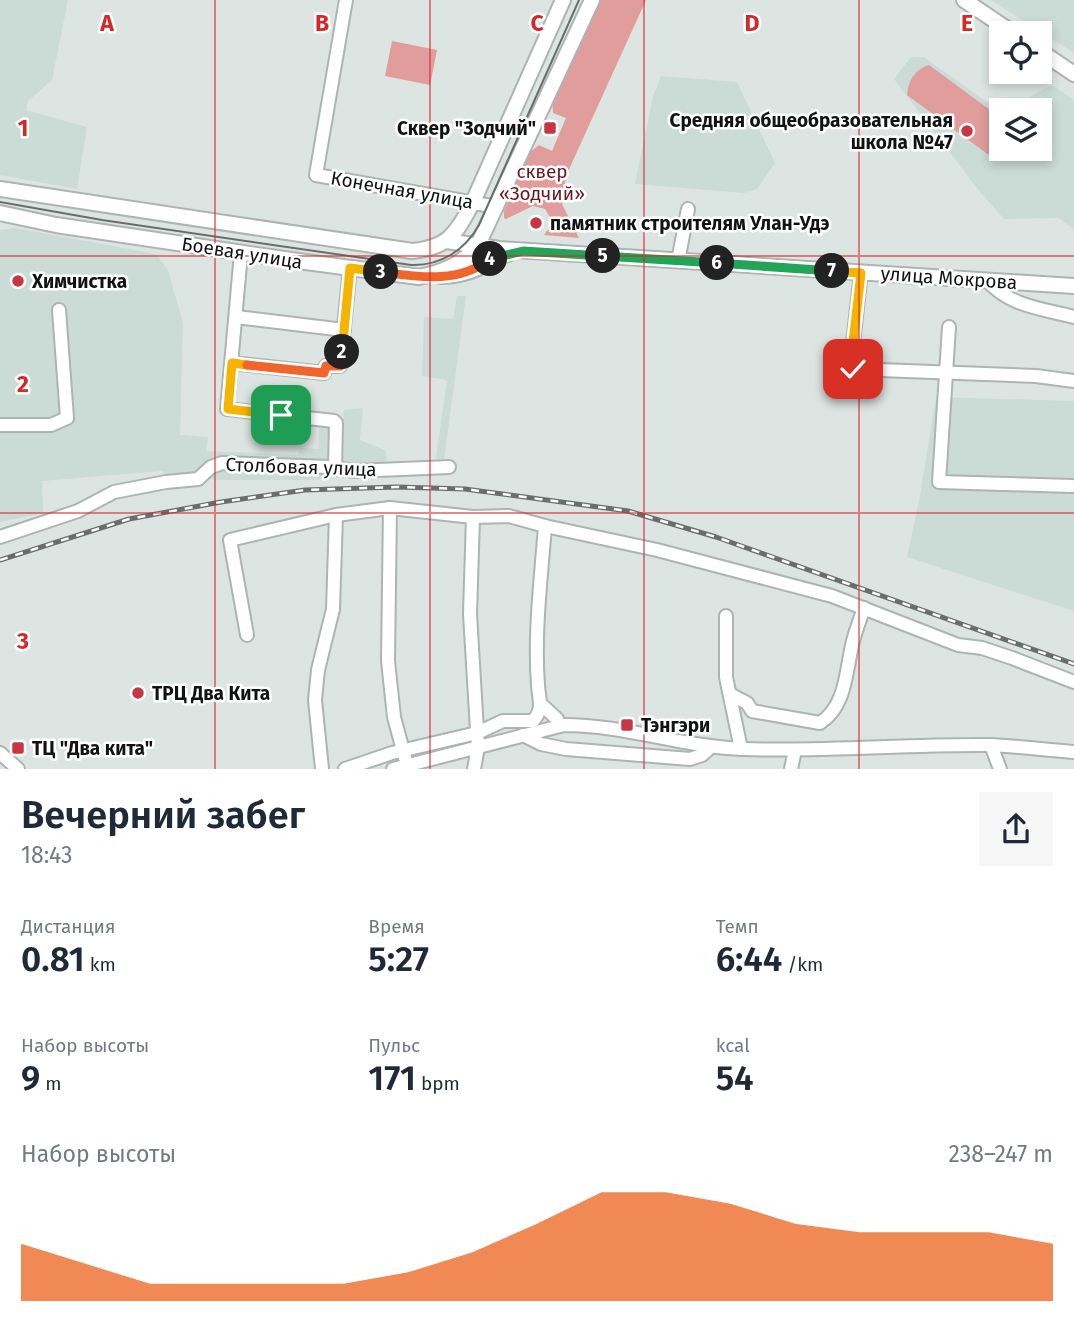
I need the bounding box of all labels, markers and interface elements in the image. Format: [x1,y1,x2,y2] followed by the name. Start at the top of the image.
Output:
[99,9,114,37] text: A
[315,9,329,37] text: B
[530,9,544,37] text: C
[745,9,760,37] text: D
[961,9,973,37] text: E
[989,21,1052,161] map controls
[989,21,1052,84] button: locate
[989,98,1052,161] button: layers
[670,109,953,154] place label: Средняя общеобразовательная школа №47
[18,114,28,142] text: 1
[397,117,536,140] place label: Сквер "Зодчий"
[542,120,558,136] marker: Сквер "Зодчий"
[959,123,975,139] marker: Средняя общеобразовательная школа №47
[499,160,585,205] park label: сквер «Зодчий»
[329,166,475,214] street label: Конечная улица
[550,212,829,235] place label: памятник строителям Улан-Удэ
[528,215,544,231] marker: памятник строителям Улан-Удэ
[180,232,304,274] street label: Боевая улица
[586,238,620,274] pin: 5
[472,242,508,276] pin: 4
[597,244,608,267] text: 5
[700,246,734,280] pin: 6
[484,247,495,270] text: 4
[711,251,722,274] text: 6
[364,254,398,290] pin: 3
[814,254,850,288] pin: 7
[827,259,836,282] text: 7
[376,260,385,283] text: 3
[880,262,1018,294] street label: улица Мокрова
[31,270,127,293] place label: Химчистка
[10,273,26,289] marker: Химчистка
[324,334,360,370] pin: 2
[823,339,883,399] pin
[337,340,346,363] text: 2
[834,350,872,388] icon: check
[17,370,29,398] text: 2
[251,385,311,445] pin
[262,396,300,434] icon: arrive
[225,453,377,481] street label: Столбовая улица
[16,627,29,655] text: 3
[152,682,270,705] place label: ТРЦ Два Кита
[130,685,146,701] marker: ТРЦ Два Кита
[641,714,710,737] place label: Тэнгэри
[619,717,635,733] marker: Тэнгэри
[32,737,153,760] place label: ТЦ "Два кита"
[10,740,26,756] marker: ТЦ "Два кита"
[21,792,305,838] text: Вечерний забег
[979,792,1053,866] button: share
[21,841,72,869] text: 18:43
[21,915,116,938] text: Дистанция
[368,915,425,938] text: Время
[716,915,759,938] text: Темп
[21,938,85,980] text: 0.81
[368,938,429,980] text: 5:27
[716,938,782,980] text: 6:44
[85,953,116,976] text: km
[782,953,823,976] text: /km
[21,1034,149,1057] text: Набор высоты
[368,1034,420,1057] text: Пульс
[716,1034,750,1057] text: kcal
[21,1057,40,1099] text: 9
[368,1057,416,1099] text: 171
[716,1057,754,1099] text: 54
[40,1072,62,1095] text: m
[416,1072,460,1095] text: bpm
[21,1140,176,1168] text: Набор высоты
[949,1140,1053,1168] text: 238–247 m

